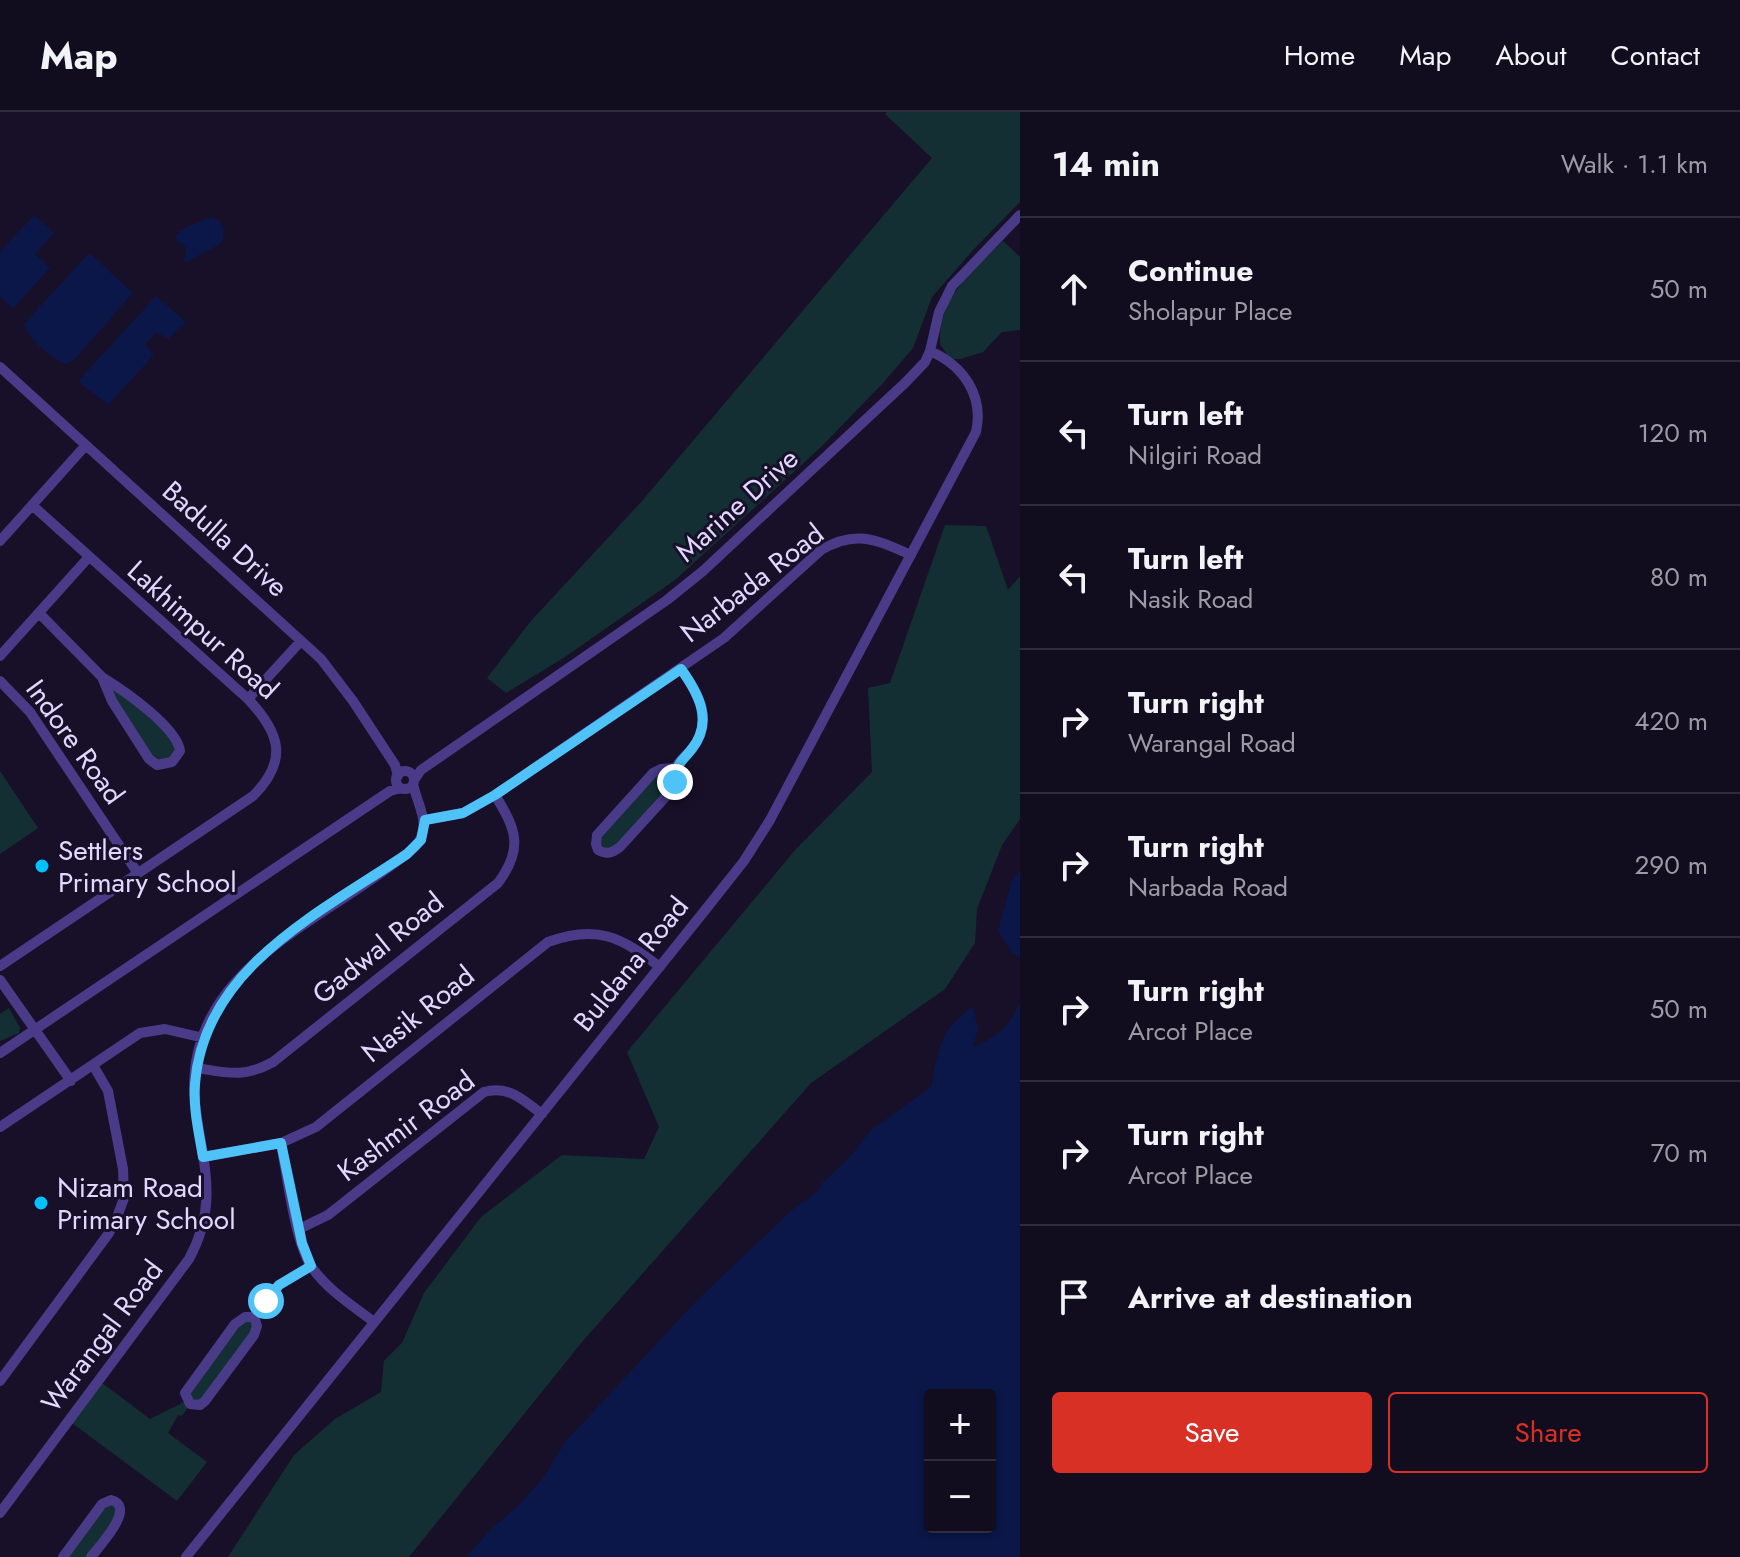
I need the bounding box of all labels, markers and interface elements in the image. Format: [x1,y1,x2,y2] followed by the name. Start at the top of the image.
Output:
[40,28,118,83] text: Map
[1284,35,1355,76] text: Home
[1399,35,1451,76] text: Map
[1495,35,1567,76] text: About
[1611,35,1700,76] text: Contact
[1052,140,1160,189] text: 14 min
[1561,145,1708,183] text: Walk · 1.1 km
[1128,249,1254,292] text: Continue
[1052,267,1096,311] icon: ahead
[1650,270,1708,308] text: 50 m
[1128,292,1292,330] text: Sholapur Place
[1128,393,1243,436] text: Turn left
[1052,411,1096,455] icon: left
[1638,414,1708,452] text: 120 m
[1128,436,1262,474] text: Nilgiri Road
[667,439,807,571] street label: Marine Drive
[153,471,297,607] street label: Badulla Drive
[671,514,833,652] street label: Narbada Road
[1128,537,1243,580] text: Turn left
[118,551,288,709] street label: Lakhimpur Road
[1052,555,1096,599] icon: left
[1650,558,1708,596] text: 80 m
[1128,580,1253,618] text: Nasik Road
[16,671,134,813] street label: Indore Road
[1128,681,1264,724] text: Turn right
[1052,699,1096,743] icon: right
[1634,702,1708,740] text: 420 m
[1128,724,1296,762] text: Warangal Road
[657,764,693,800] route end
[1128,825,1264,868] text: Turn right
[58,830,237,903] place label: Settlers Primary School
[1052,843,1096,887] icon: right
[1635,846,1708,884] text: 290 m
[33,857,51,875] marker: Settlers Primary School
[1128,868,1288,906] text: Narbada Road
[303,882,453,1014] street label: Gadwal Road
[564,888,698,1040] street label: Buldana Road
[353,956,483,1072] street label: Nasik Road
[1128,969,1264,1012] text: Turn right
[1052,987,1096,1031] icon: right
[1650,990,1708,1028] text: 50 m
[1128,1012,1253,1050] text: Arcot Place
[329,1061,483,1191] street label: Kashmir Road
[1128,1113,1264,1156] text: Turn right
[1052,1131,1096,1175] icon: right
[1651,1134,1708,1172] text: 70 m
[1128,1156,1253,1194] text: Arcot Place
[57,1167,236,1240] place label: Nizam Road Primary School
[32,1194,50,1212] marker: Nizam Road Primary School
[31,1251,173,1421] street label: Warangal Road
[1052,1275,1096,1319] icon: arrive
[1128,1276,1413,1319] text: Arrive at destination
[248,1283,284,1319] route start
[924,1389,996,1533] map controls
[924,1389,996,1461] button: +
[1052,1392,1372,1473] button: Save
[1388,1392,1708,1473] button: Share
[924,1461,996,1533] button: −

